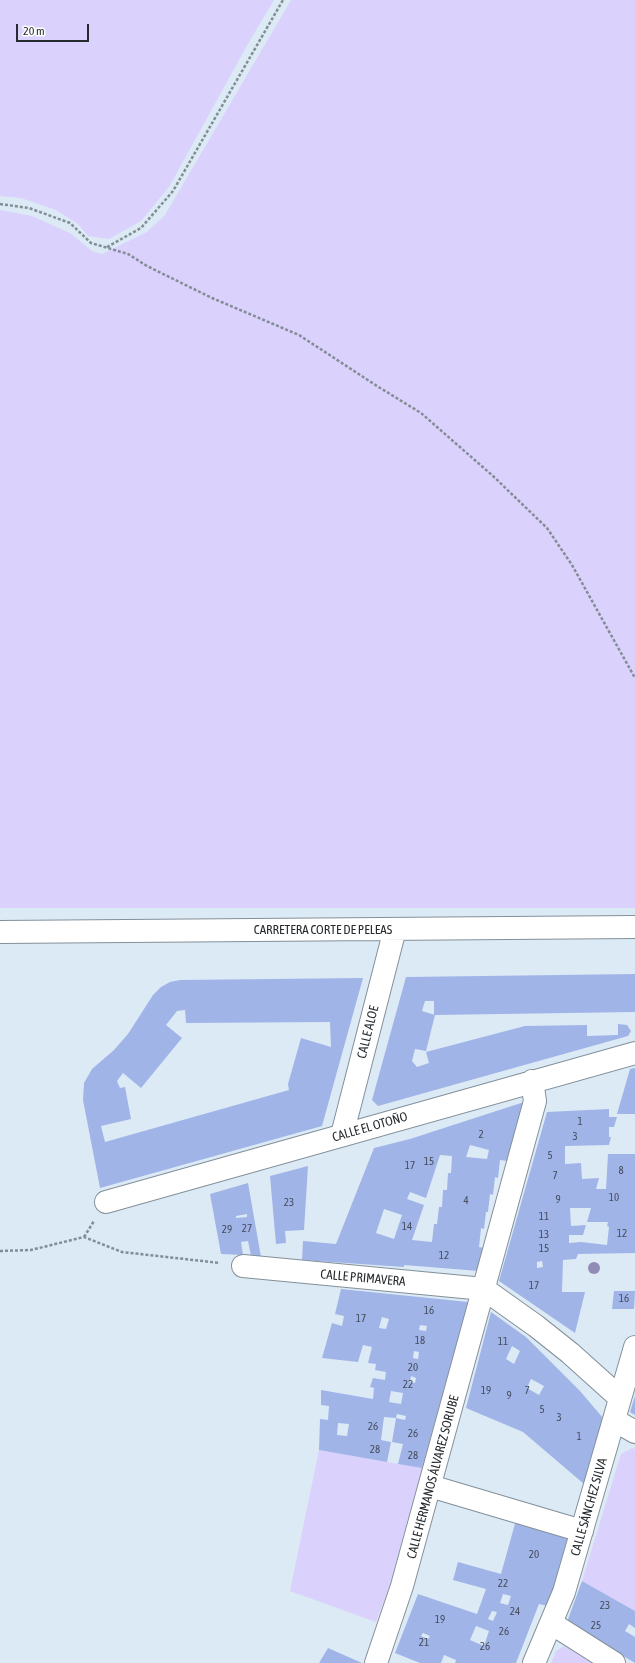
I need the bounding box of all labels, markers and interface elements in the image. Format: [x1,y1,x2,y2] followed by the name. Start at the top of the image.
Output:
[18,16,91,42] scale bar
[23,24,45,38] text: 20 m
[254,922,392,938] street label: CARRETERA CORTE DE PELEAS
[354,1004,382,1060] street label: CALLE ALOE
[331,1109,409,1145] street label: CALLE EL OTOÑO
[577,1115,583,1129] house number: 1
[478,1128,484,1142] house number: 2
[572,1130,578,1144] house number: 3
[547,1149,553,1163] house number: 5
[424,1155,434,1169] house number: 15
[405,1159,415,1173] house number: 17
[618,1164,624,1178] house number: 8
[552,1169,558,1183] house number: 7
[609,1191,619,1205] house number: 10
[555,1193,561,1207] house number: 9
[463,1194,469,1208] house number: 4
[284,1196,294,1210] house number: 23
[539,1210,549,1224] house number: 11
[402,1220,412,1234] house number: 14
[242,1222,252,1236] house number: 27
[222,1223,232,1237] house number: 29
[617,1227,627,1241] house number: 12
[539,1228,549,1242] house number: 13
[539,1242,549,1256] house number: 15
[439,1249,449,1263] house number: 12
[320,1267,406,1289] street label: CALLE PRIMAVERA
[529,1279,539,1293] house number: 17
[619,1292,629,1306] house number: 16
[424,1304,434,1318] house number: 16
[356,1312,366,1326] house number: 17
[415,1334,425,1348] house number: 18
[498,1335,508,1349] house number: 11
[408,1361,418,1375] house number: 20
[403,1378,413,1392] house number: 22
[481,1384,491,1398] house number: 19
[524,1384,530,1398] house number: 7
[506,1389,512,1403] house number: 9
[404,1394,462,1560] street label: CALLE HERMANOS ÁLVAREZ SORUBE
[539,1403,545,1417] house number: 5
[556,1411,562,1425] house number: 3
[368,1420,378,1434] house number: 26
[408,1427,418,1441] house number: 26
[576,1430,582,1444] house number: 1
[370,1443,380,1457] house number: 28
[408,1449,418,1463] house number: 28
[568,1456,610,1558] street label: CALLE SÁNCHEZ SILVA
[529,1548,539,1562] house number: 20
[498,1577,508,1591] house number: 22
[600,1599,610,1613] house number: 23
[510,1605,520,1619] house number: 24
[435,1613,445,1627] house number: 19
[591,1619,601,1633] house number: 25
[499,1625,509,1639] house number: 26
[419,1636,429,1650] house number: 21
[480,1640,490,1654] house number: 26

